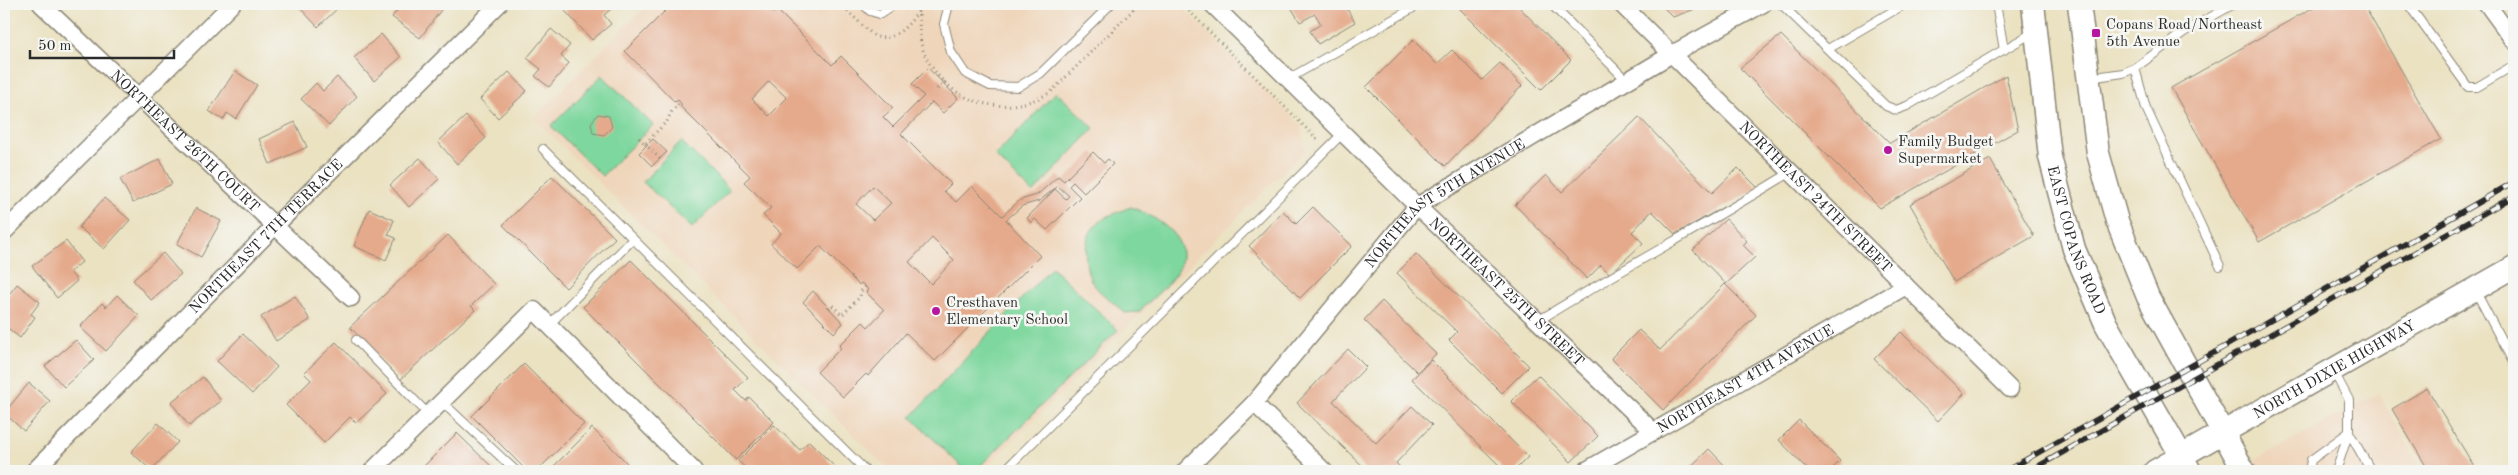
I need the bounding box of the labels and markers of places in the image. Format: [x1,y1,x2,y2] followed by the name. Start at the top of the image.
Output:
[2106,18,2262,50] place label: Copans Road/Northeast 5th Avenue
[2090,27,2102,39] marker: Copans Road/Northeast 5th Avenue
[1898,135,1993,167] place label: Family Budget Supermarket
[1882,144,1894,156] marker: Family Budget Supermarket
[946,296,1068,328] place label: Cresthaven Elementary School
[930,305,942,317] marker: Cresthaven Elementary School

